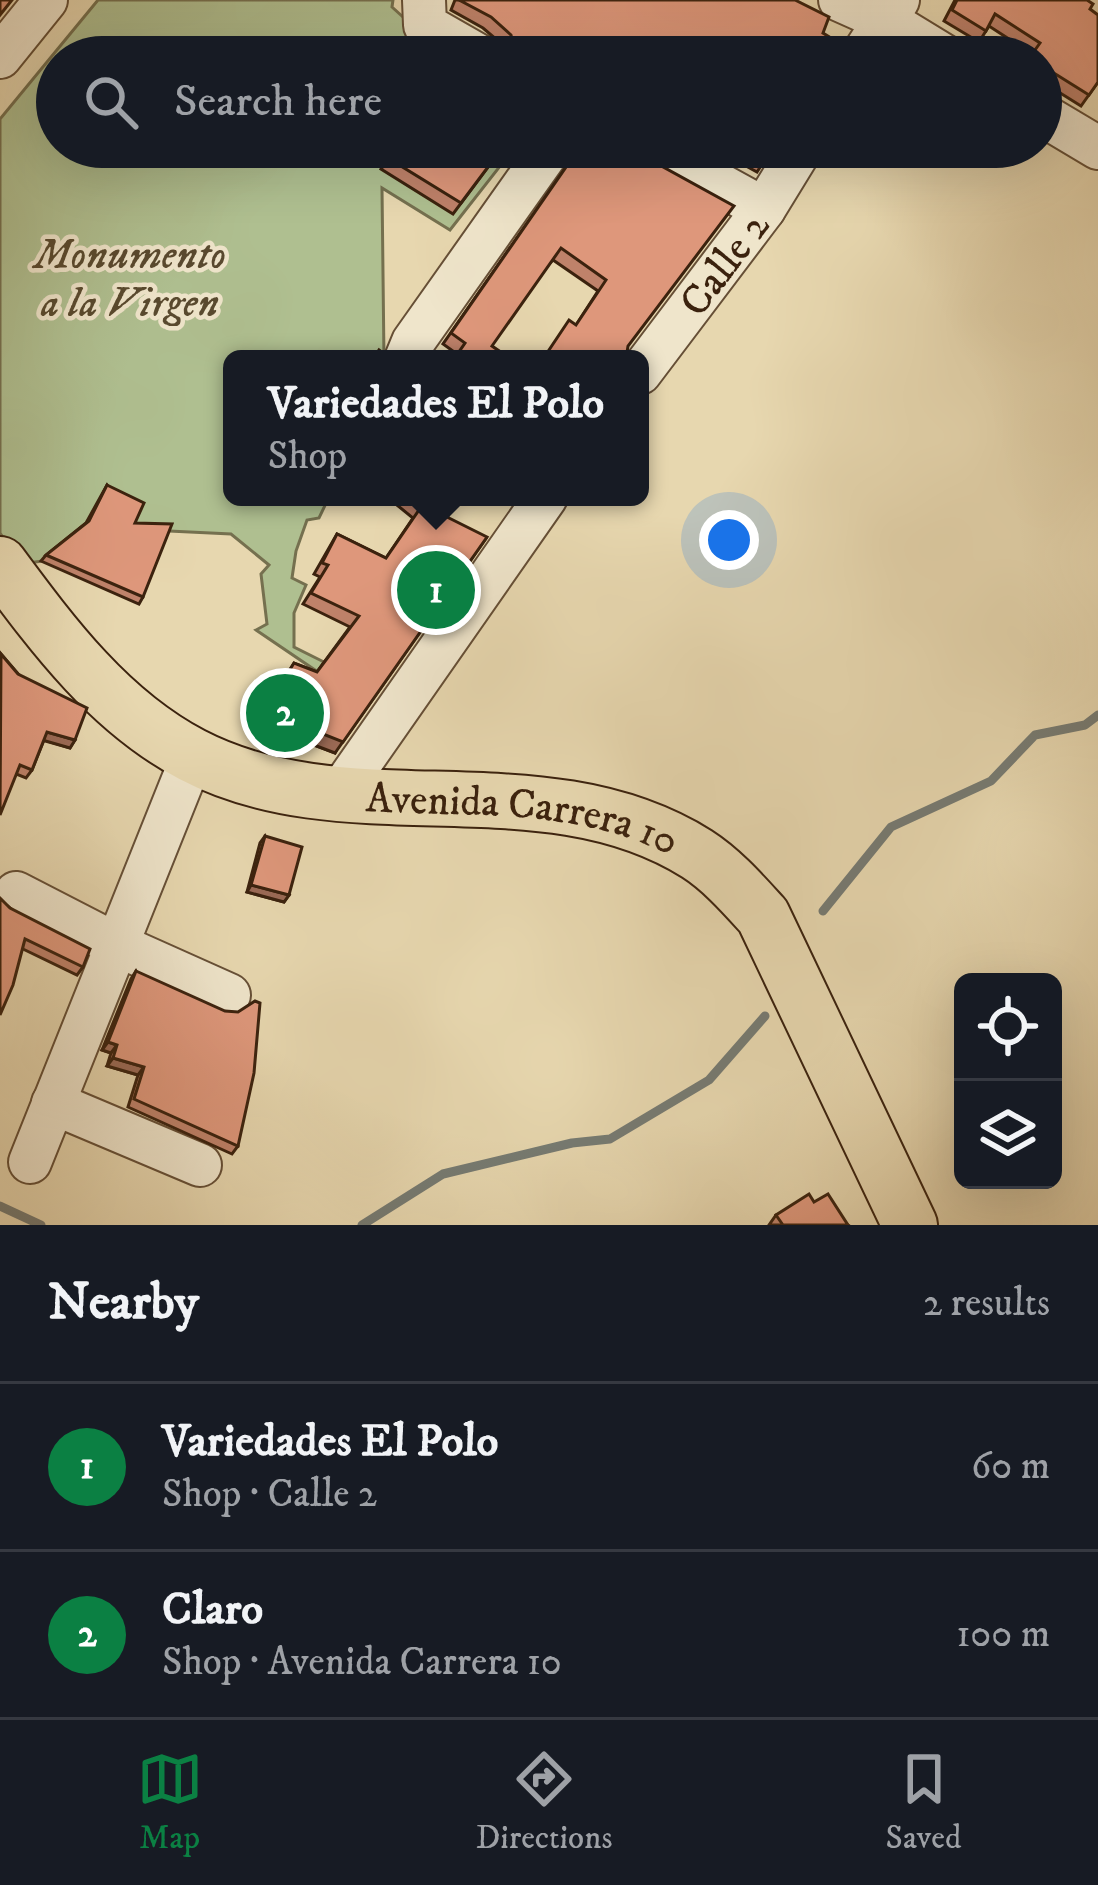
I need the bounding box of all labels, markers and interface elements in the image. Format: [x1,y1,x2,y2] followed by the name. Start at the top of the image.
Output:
[36,36,1062,168] search box
[78,69,144,135] icon: search
[174,74,382,130] text: Search here
[669,202,782,327] street label: Calle 2
[31,230,226,330] park label: Monumento a la Virgen
[223,350,649,506] popup
[268,376,604,432] text: Variedades El Polo
[268,432,347,481] text: Shop
[699,510,759,570] your location
[397,545,475,635] pin: 1
[246,668,324,758] pin: 2
[365,773,687,868] street label: Avenida Carrera 10
[954,973,1062,1189] map controls
[954,973,1062,1081] button: locate
[954,1081,1062,1189] button: layers
[48,1271,199,1335] text: Nearby
[923,1279,1050,1328] text: 2 results
[162,1414,498,1470] text: Variedades El Polo
[80,1442,94,1491] text: 1
[971,1442,1050,1491] text: 60 m
[162,1470,377,1519] text: Shop · Calle 2
[162,1582,263,1638] text: Claro
[77,1610,97,1659] text: 2
[956,1610,1050,1659] text: 100 m
[162,1638,562,1687] text: Shop · Avenida Carrera 10
[137,1746,203,1859] tab: Map
[476,1746,612,1859] tab: Directions
[886,1746,961,1859] tab: Saved

